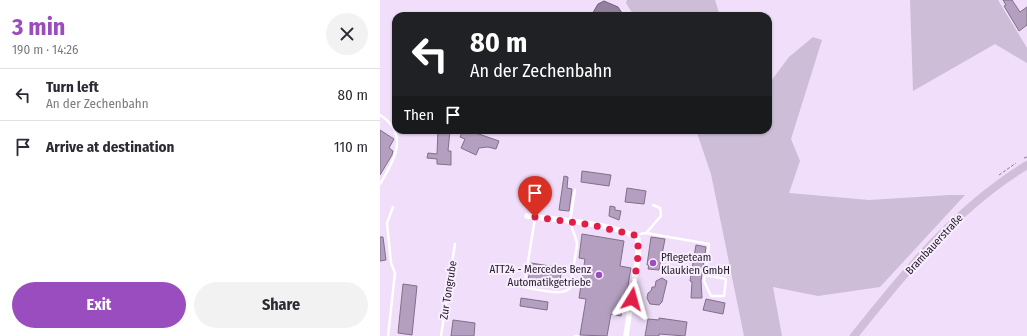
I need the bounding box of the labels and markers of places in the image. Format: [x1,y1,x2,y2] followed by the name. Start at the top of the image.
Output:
[518,176,552,217] pin
[661,251,730,277] place label: Pflegeteam Klaukien GmbH
[648,258,658,268] marker: Pflegeteam Klaukien GmbH
[489,263,592,289] place label: ATT24 - Mercedes Benz Automatikgetriebe
[594,270,604,280] marker: ATT24 - Mercedes Benz Automatikgetriebe

